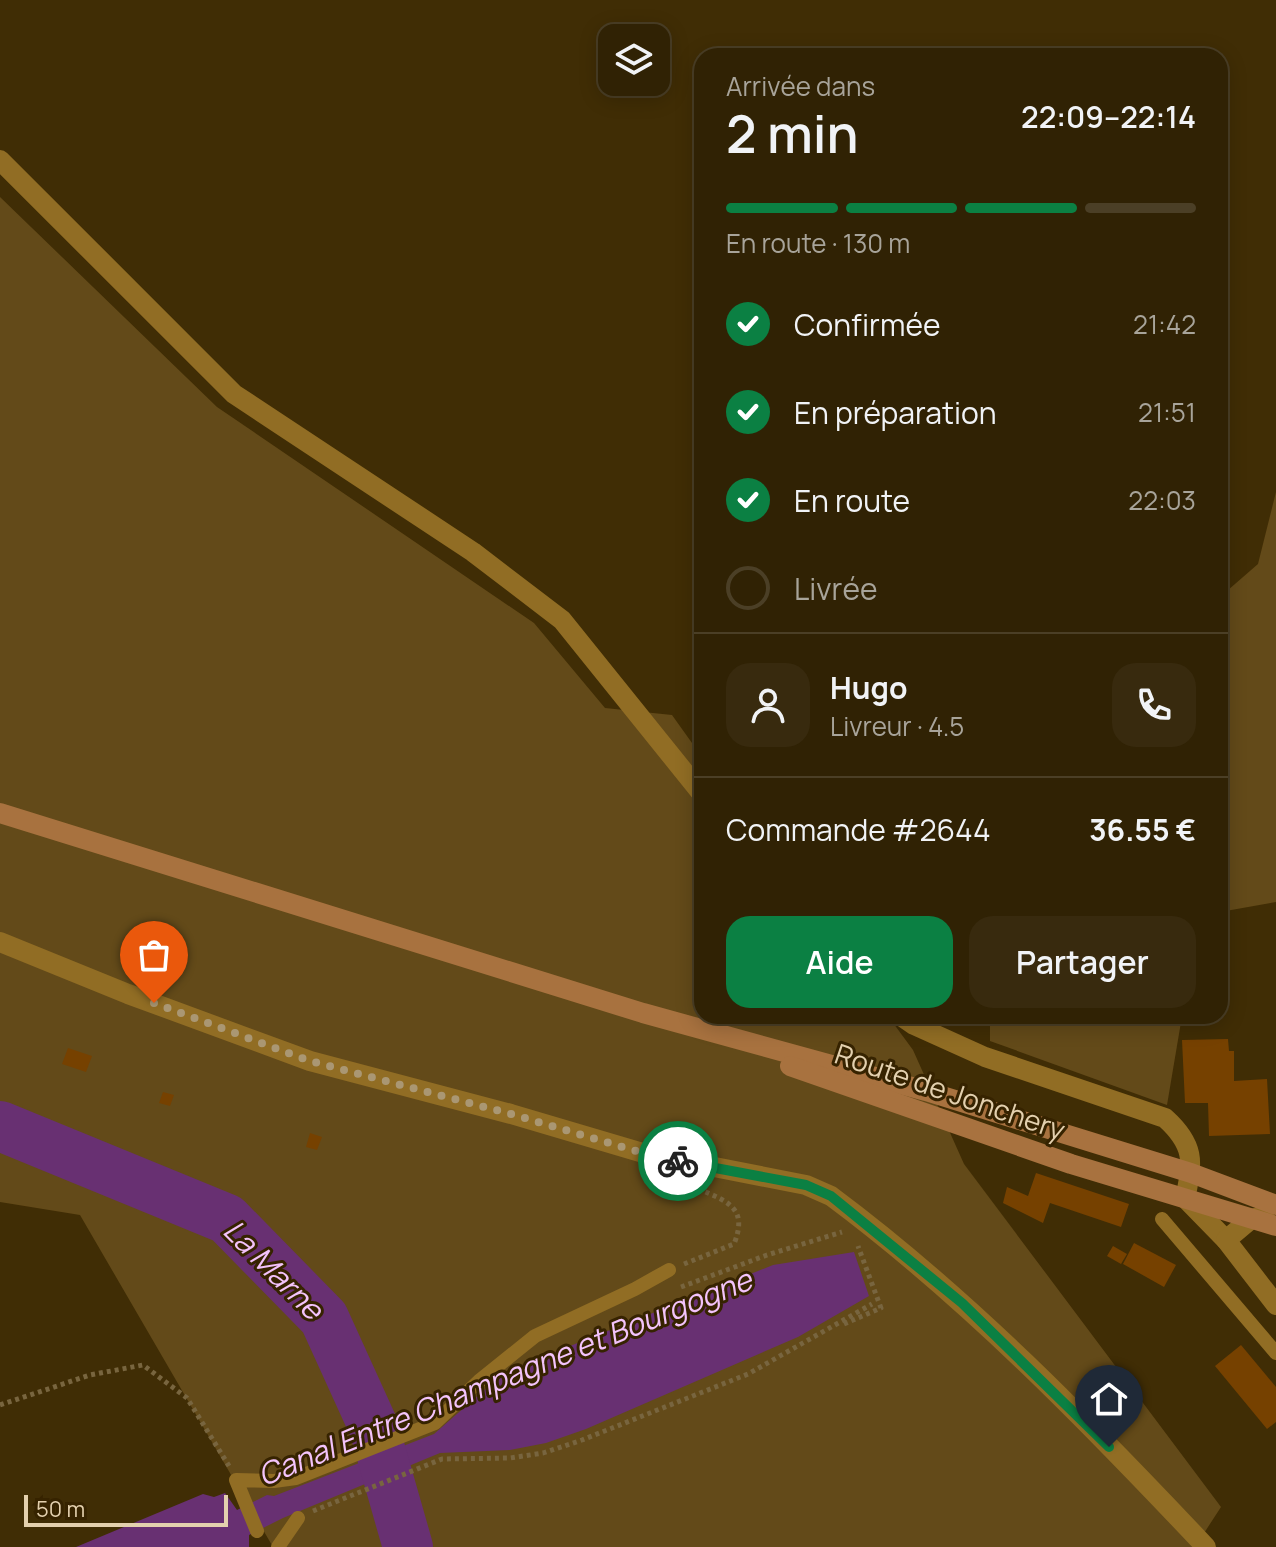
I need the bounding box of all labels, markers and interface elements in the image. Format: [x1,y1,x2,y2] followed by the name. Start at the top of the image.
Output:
[598,24,670,96] map controls
[598,24,670,96] button: layers
[726,68,875,104] text: Arrivée dans
[1021,96,1196,137] text: 22:09–22:14
[726,98,859,169] text: 2 min
[726,225,910,261] text: En route · 130 m
[726,302,770,346] icon: check
[794,304,940,345] text: Confirmée
[1133,306,1196,342] text: 21:42
[726,390,770,434] icon: check
[794,392,996,433] text: En préparation
[1138,394,1196,430] text: 21:51
[726,478,770,522] icon: check
[794,480,910,521] text: En route
[1128,482,1196,518] text: 22:03
[794,568,877,609] text: Livrée
[726,663,810,747] button: person
[1112,663,1196,747] button: phone
[830,667,907,708] text: Hugo
[830,708,964,744] text: Livreur · 4.5
[726,809,991,850] text: Commande #2644
[1089,809,1196,850] text: 36.55 €
[726,916,953,1008] button: Aide
[969,916,1196,1008] button: Partager
[120,921,188,1003] pin
[132,933,176,977] icon: bag
[830,1034,1071,1148] street label: Route de Jonchery
[638,1121,718,1201] courier
[656,1139,700,1183] icon: bike
[215,1210,334,1329] water label: La Marne
[251,1258,759,1495] water label: Canal Entre Champagne et Bourgogne
[1075,1365,1143,1447] pin
[1087,1377,1131,1421] icon: home
[24,1491,228,1527] scale bar
[36,1494,85,1524] text: 50 m

